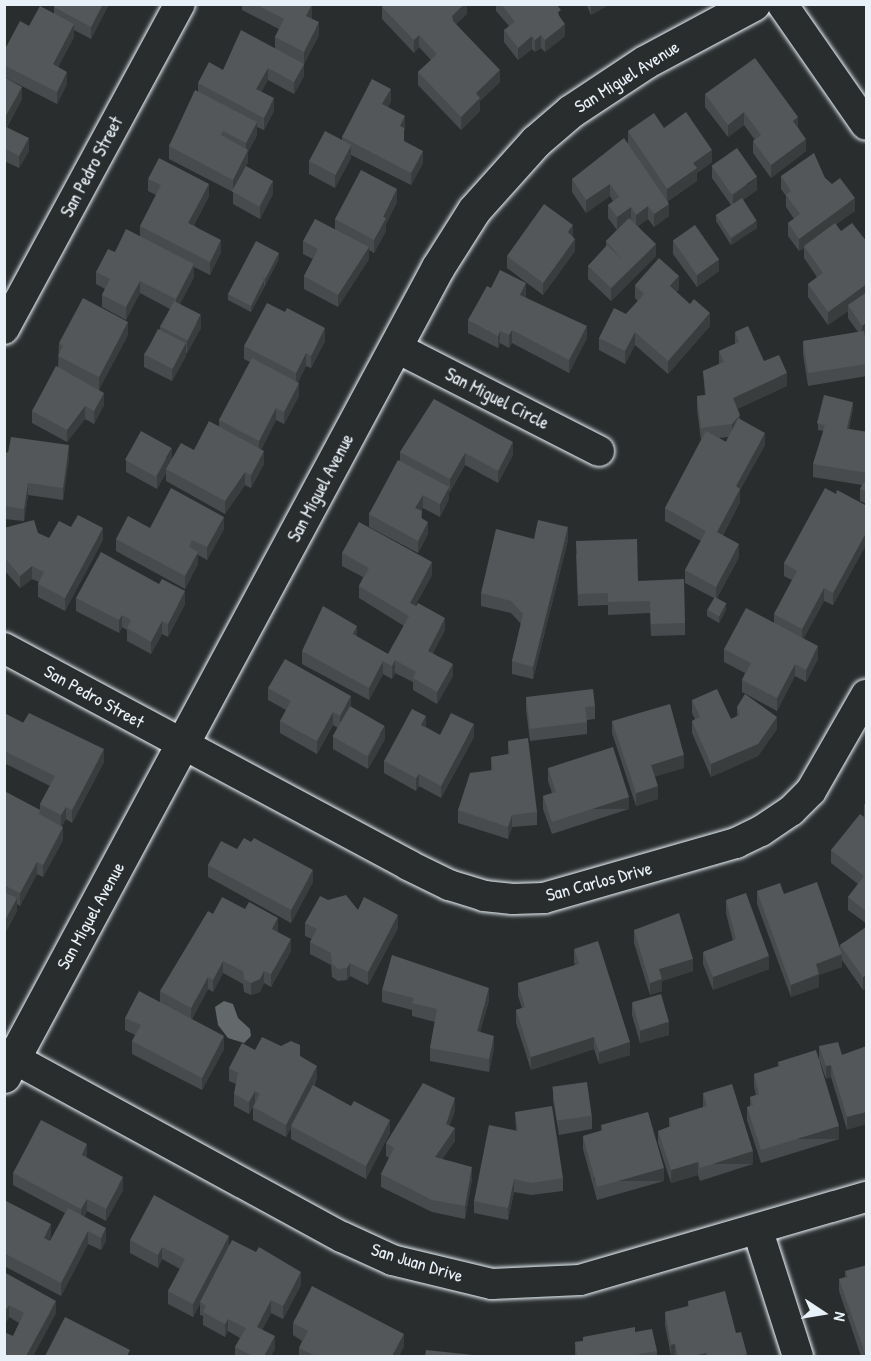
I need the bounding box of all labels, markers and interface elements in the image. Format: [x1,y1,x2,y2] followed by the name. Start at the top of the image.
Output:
[571,36,683,118] street label: San Miguel Avenue
[56,113,128,221] street label: San Pedro Street
[442,364,552,434] street label: San Miguel Circle
[283,430,359,546] street label: San Miguel Avenue
[40,661,148,733] street label: San Pedro Street
[544,858,654,906] street label: San Carlos Drive
[53,859,129,973] street label: San Miguel Avenue
[369,1239,465,1287] street label: San Juan Drive
[793,1283,853,1343] north arrow
[829,1310,852,1323] text: N

